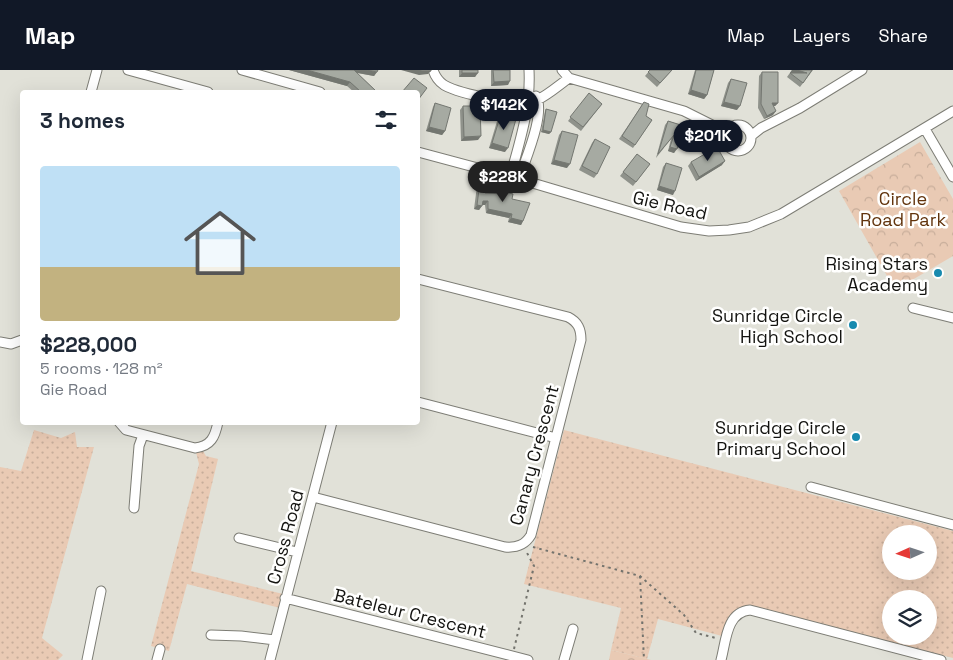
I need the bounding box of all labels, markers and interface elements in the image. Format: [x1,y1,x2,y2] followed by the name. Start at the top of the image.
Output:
[25,20,75,51] text: Map
[727,24,765,47] text: Map
[793,24,850,47] text: Layers
[878,24,928,47] text: Share
[469,88,539,131] pin: $142K
[481,94,527,115] text: $142K
[372,106,400,134] icon: filters
[40,107,125,134] text: 3 homes
[673,119,743,162] pin: $201K
[685,125,731,146] text: $201K
[468,160,538,203] pin: $228K
[479,166,527,187] text: $228K
[631,185,709,225] street label: Gie Road
[860,187,946,231] park label: Circle Road Park
[175,198,265,288] icon: home
[825,252,928,296] place label: Rising Stars Academy
[932,267,944,279] marker: Rising Stars Academy
[712,304,843,348] place label: Sunridge Circle High School
[847,319,859,331] marker: Sunridge Circle High School
[40,331,137,358] text: $228,000
[40,358,163,379] text: 5 rooms · 128 m²
[40,379,107,400] text: Gie Road
[504,382,564,528] street label: Canary Crescent
[715,416,846,460] place label: Sunridge Circle Primary School
[850,431,862,443] marker: Sunridge Circle Primary School
[261,487,309,587] street label: Cross Road
[882,525,938,580] north arrow
[882,525,937,645] map controls
[331,583,489,643] street label: Bateleur Crescent
[882,590,937,645] button: layers

